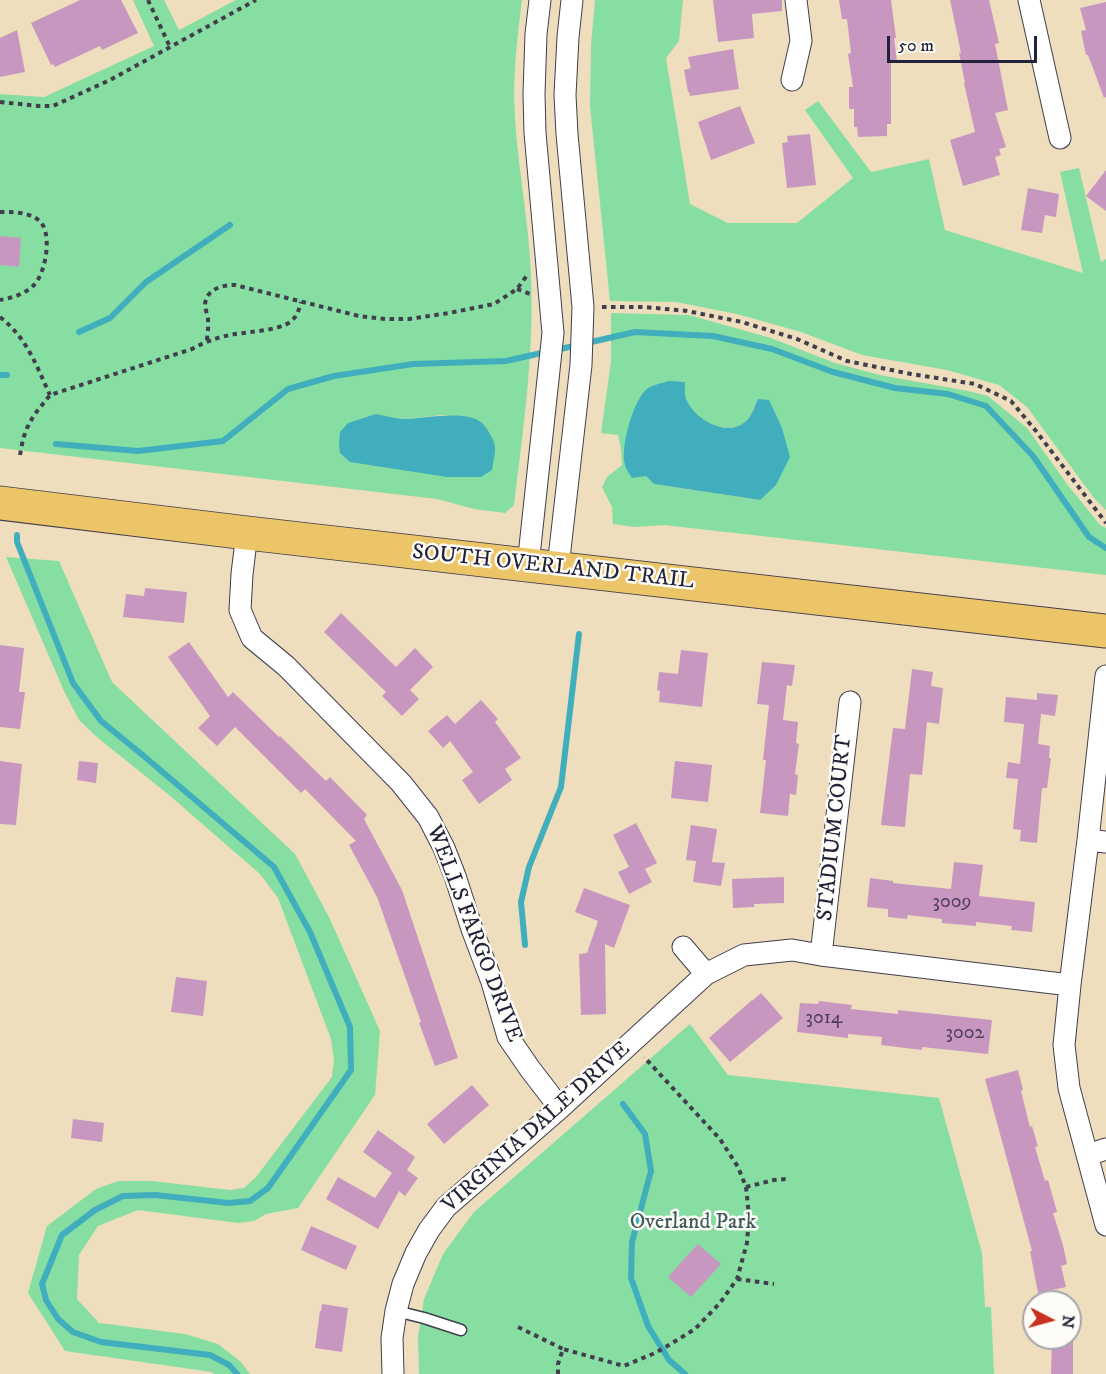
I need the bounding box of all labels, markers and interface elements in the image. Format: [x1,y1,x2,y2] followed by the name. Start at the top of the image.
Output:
[890,24,1040,62] scale bar
[898,35,934,57] text: 50 m
[411,540,695,596] street label: SOUTH OVERLAND TRAIL
[813,734,859,922] street label: STADIUM COURT
[419,822,527,1046] street label: WELLS FARGO DRIVE
[933,891,971,915] house number: 3009
[806,1007,842,1031] house number: 3014
[946,1022,984,1046] house number: 3002
[438,1037,636,1219] street label: VIRGINIA DALE DRIVE
[630,1210,756,1236] park label: Overland Park
[1022,1290,1082,1350] north arrow
[1057,1314,1079,1329] text: N

